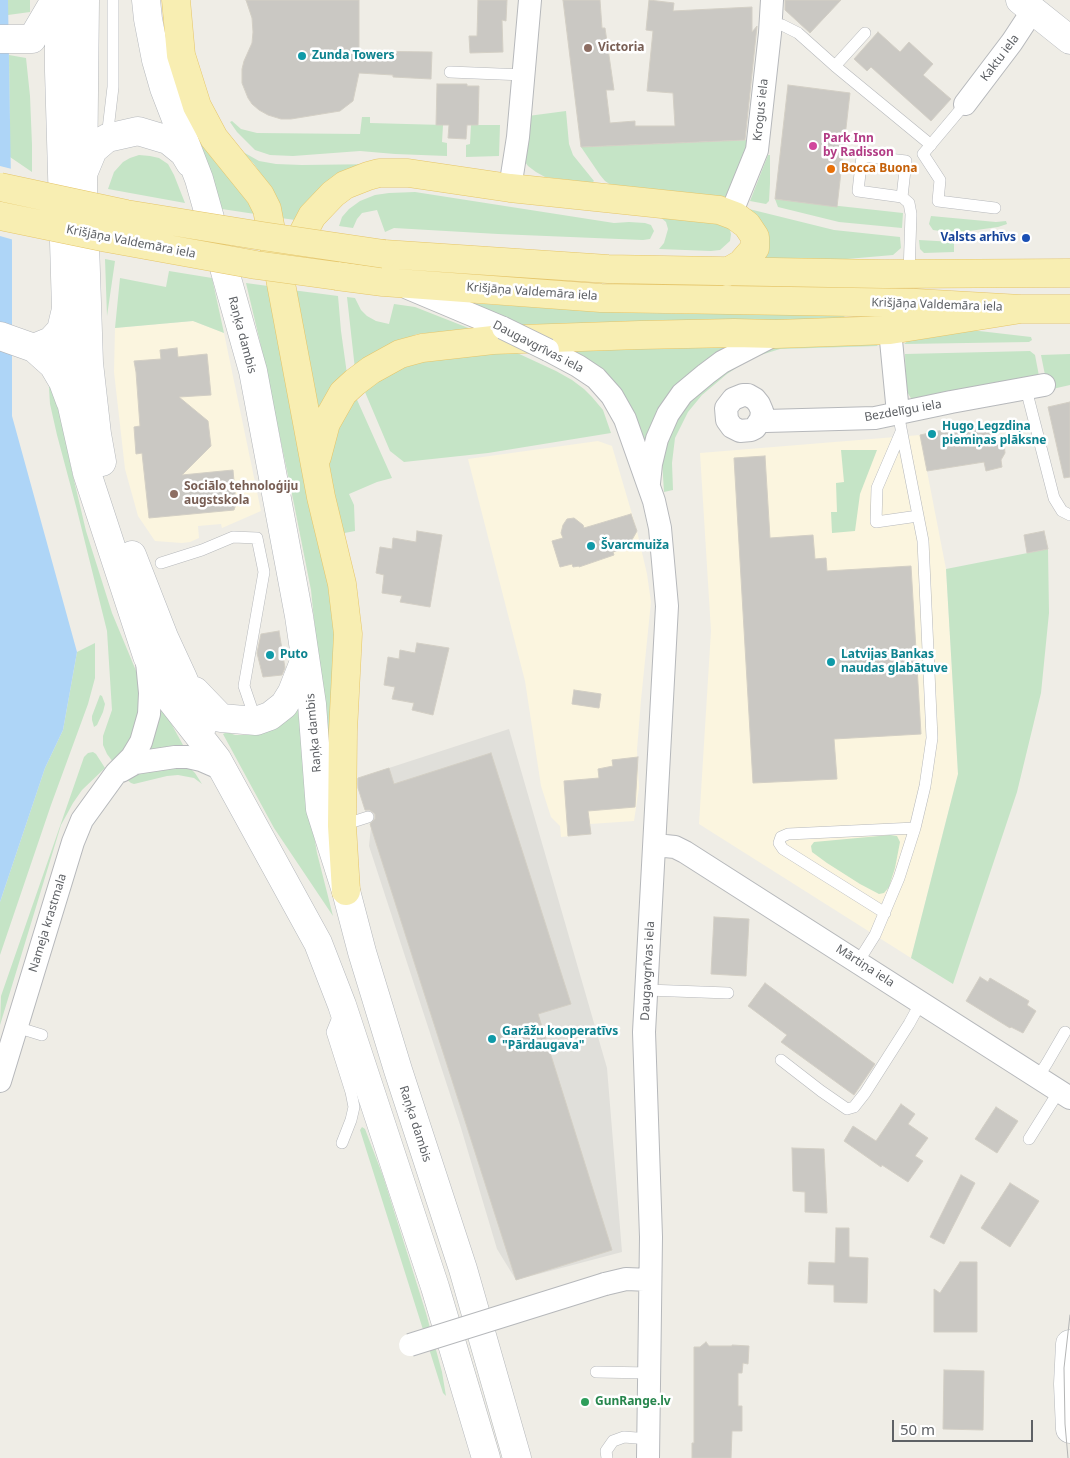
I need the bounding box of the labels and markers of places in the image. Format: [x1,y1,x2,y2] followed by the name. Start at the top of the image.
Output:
[598,41,644,55] place label: Victoria
[582,42,594,54] marker: Victoria
[312,49,395,63] place label: Zunda Towers
[296,50,308,62] marker: Zunda Towers
[823,132,894,160] place label: Park Inn by Radisson
[807,140,819,152] marker: Park Inn by Radisson
[841,162,917,176] place label: Bocca Buona
[825,163,837,175] marker: Bocca Buona
[940,231,1016,245] place label: Valsts arhīvs
[1020,232,1032,244] marker: Valsts arhīvs
[942,420,1047,448] place label: Hugo Legzdiņa piemiņas plāksne
[926,428,938,440] marker: Hugo Legzdiņa piemiņas plāksne
[184,480,298,508] place label: Sociālo tehnoloģiju augstskola
[168,488,180,500] marker: Sociālo tehnoloģiju augstskola
[601,539,669,553] place label: Švarcmuiža
[585,540,597,552] marker: Švarcmuiža
[280,648,308,662] place label: Puto
[841,648,948,676] place label: Latvijas Bankas naudas glabātuve
[264,649,276,661] marker: Puto
[825,656,837,668] marker: Latvijas Bankas naudas glabātuve
[502,1025,618,1053] place label: Garāžu kooperatīvs "Pārdaugava"
[486,1033,498,1045] marker: Garāžu kooperatīvs "Pārdaugava"
[595,1395,671,1409] place label: GunRange.lv
[579,1396,591,1408] marker: GunRange.lv

